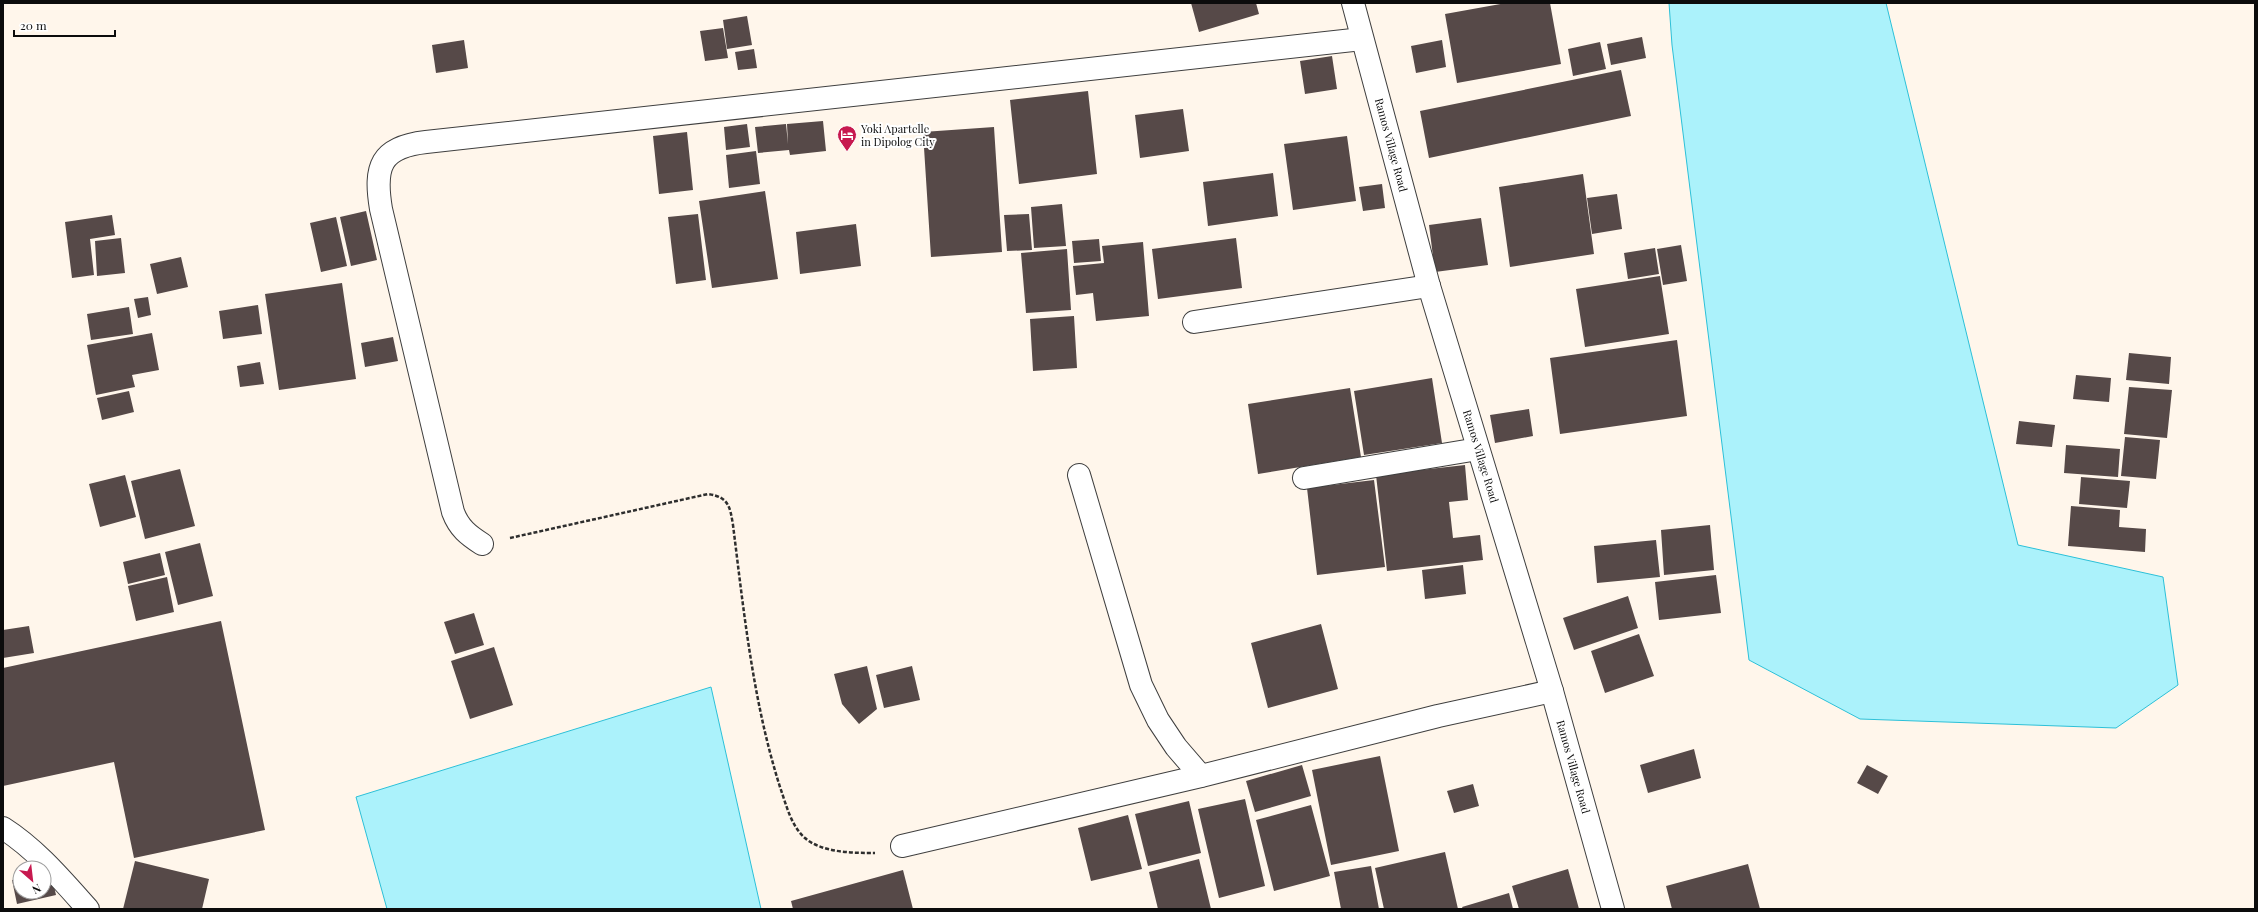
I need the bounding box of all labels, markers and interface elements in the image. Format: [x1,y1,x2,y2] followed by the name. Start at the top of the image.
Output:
[14,12,115,38] scale bar
[20,17,47,33] text: 20 m
[1372,96,1412,194] street label: Ramos Village Road
[860,121,935,149] place label: Yoki Apartelle in Dipolog City
[836,124,858,152] hotel icon: Yoki Apartelle in Dipolog City
[1460,408,1503,505] street label: Ramos Village Road
[1553,718,1594,816] street label: Ramos Village Road
[12,860,52,900] north arrow
[30,881,44,898] text: N

